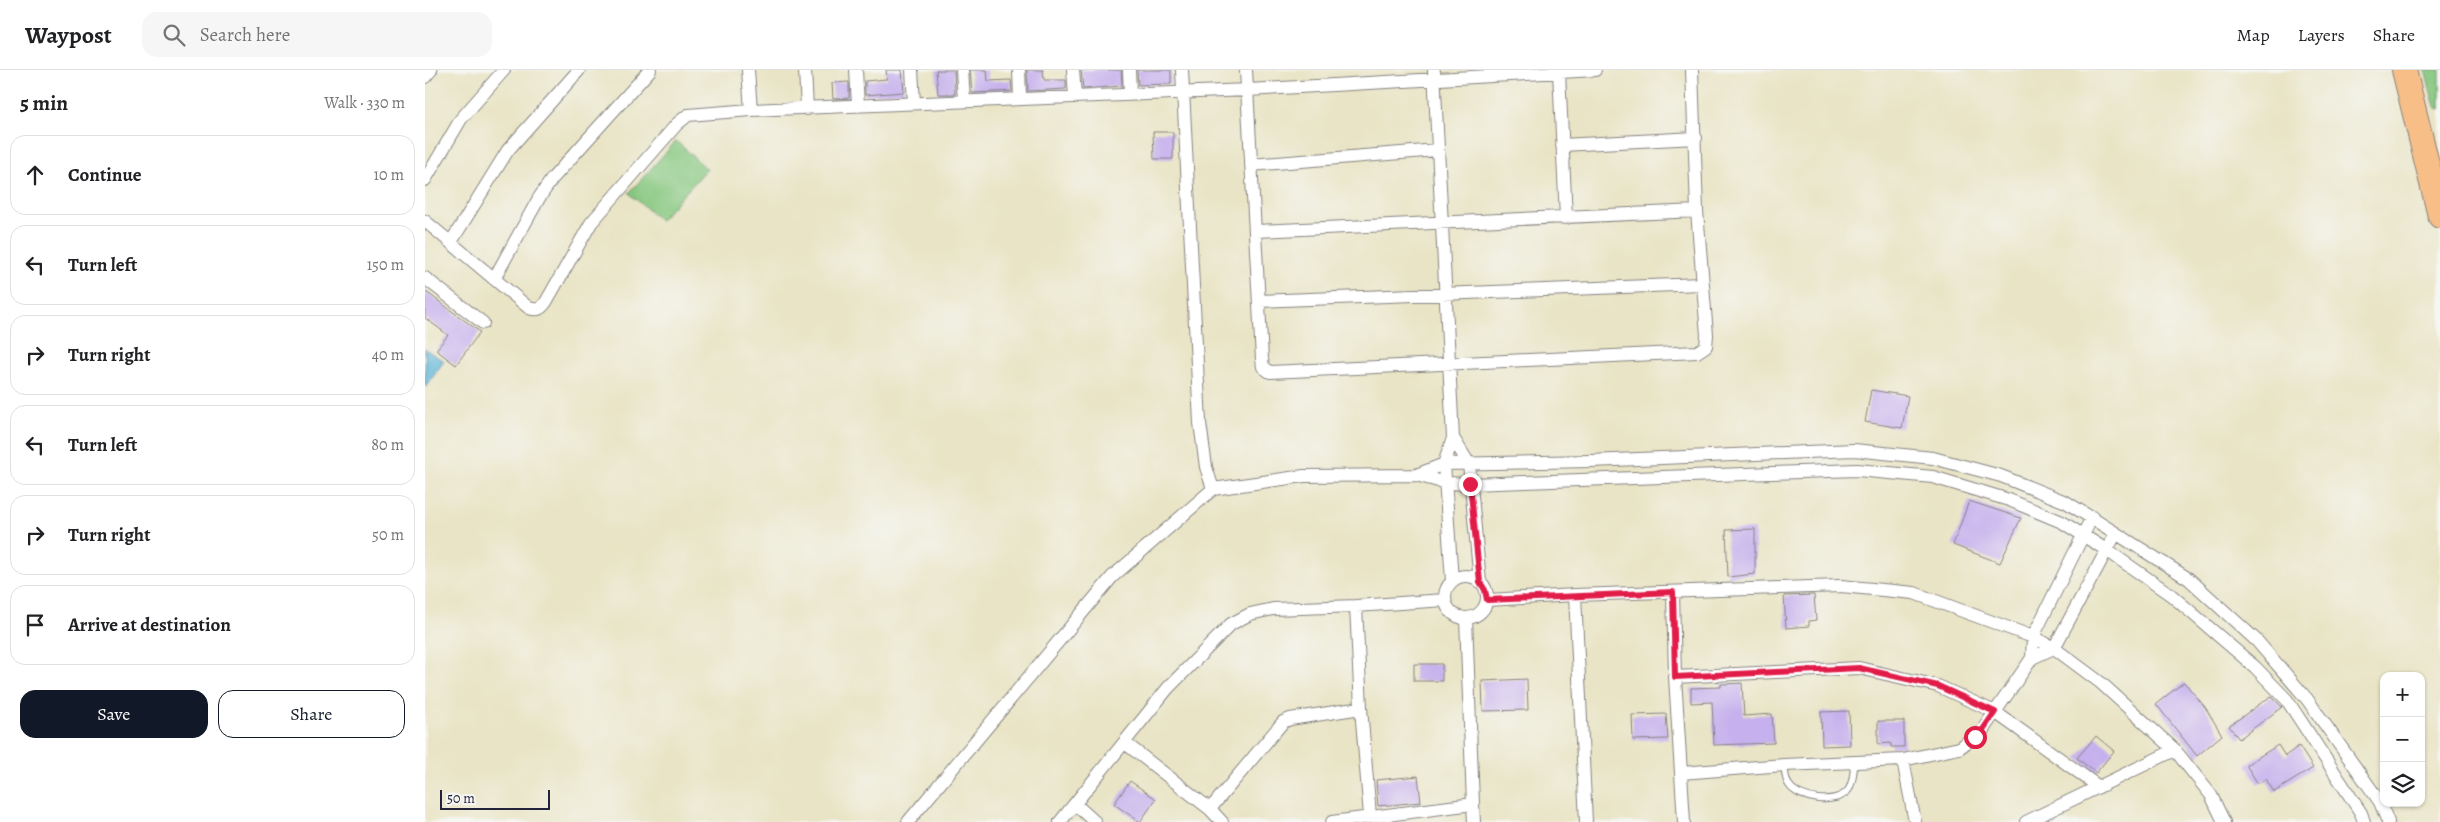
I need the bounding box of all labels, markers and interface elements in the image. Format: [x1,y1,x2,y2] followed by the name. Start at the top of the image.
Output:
[142,12,492,57] search box
[25,19,112,51] text: Waypost
[160,21,188,49] icon: search
[200,22,290,48] text: Search here
[2237,23,2270,47] text: Map
[2298,23,2345,47] text: Layers
[2373,23,2415,47] text: Share
[20,89,68,117] text: 5 min
[324,92,405,114] text: Walk · 330 m
[21,161,49,189] icon: ahead
[68,162,142,188] text: Continue
[374,164,404,186] text: 10 m
[21,251,49,279] icon: left
[68,252,137,278] text: Turn left
[367,254,404,276] text: 150 m
[21,341,49,369] icon: right
[68,342,150,368] text: Turn right
[372,344,404,366] text: 40 m
[21,431,49,459] icon: left
[68,432,137,458] text: Turn left
[371,434,404,456] text: 80 m
[1459,473,1482,496] route end
[21,521,49,549] icon: right
[68,522,150,548] text: Turn right
[372,524,404,546] text: 50 m
[21,611,49,639] icon: arrive
[68,612,231,638] text: Arrive at destination
[2380,672,2425,807] map controls
[2380,672,2425,717] button: +
[20,690,208,738] button: Save
[218,690,405,738] button: Share
[2380,717,2425,762] button: −
[1964,726,1987,749] route start
[2380,762,2425,807] button: layers
[440,787,550,810] scale bar
[447,789,475,808] text: 50 m

